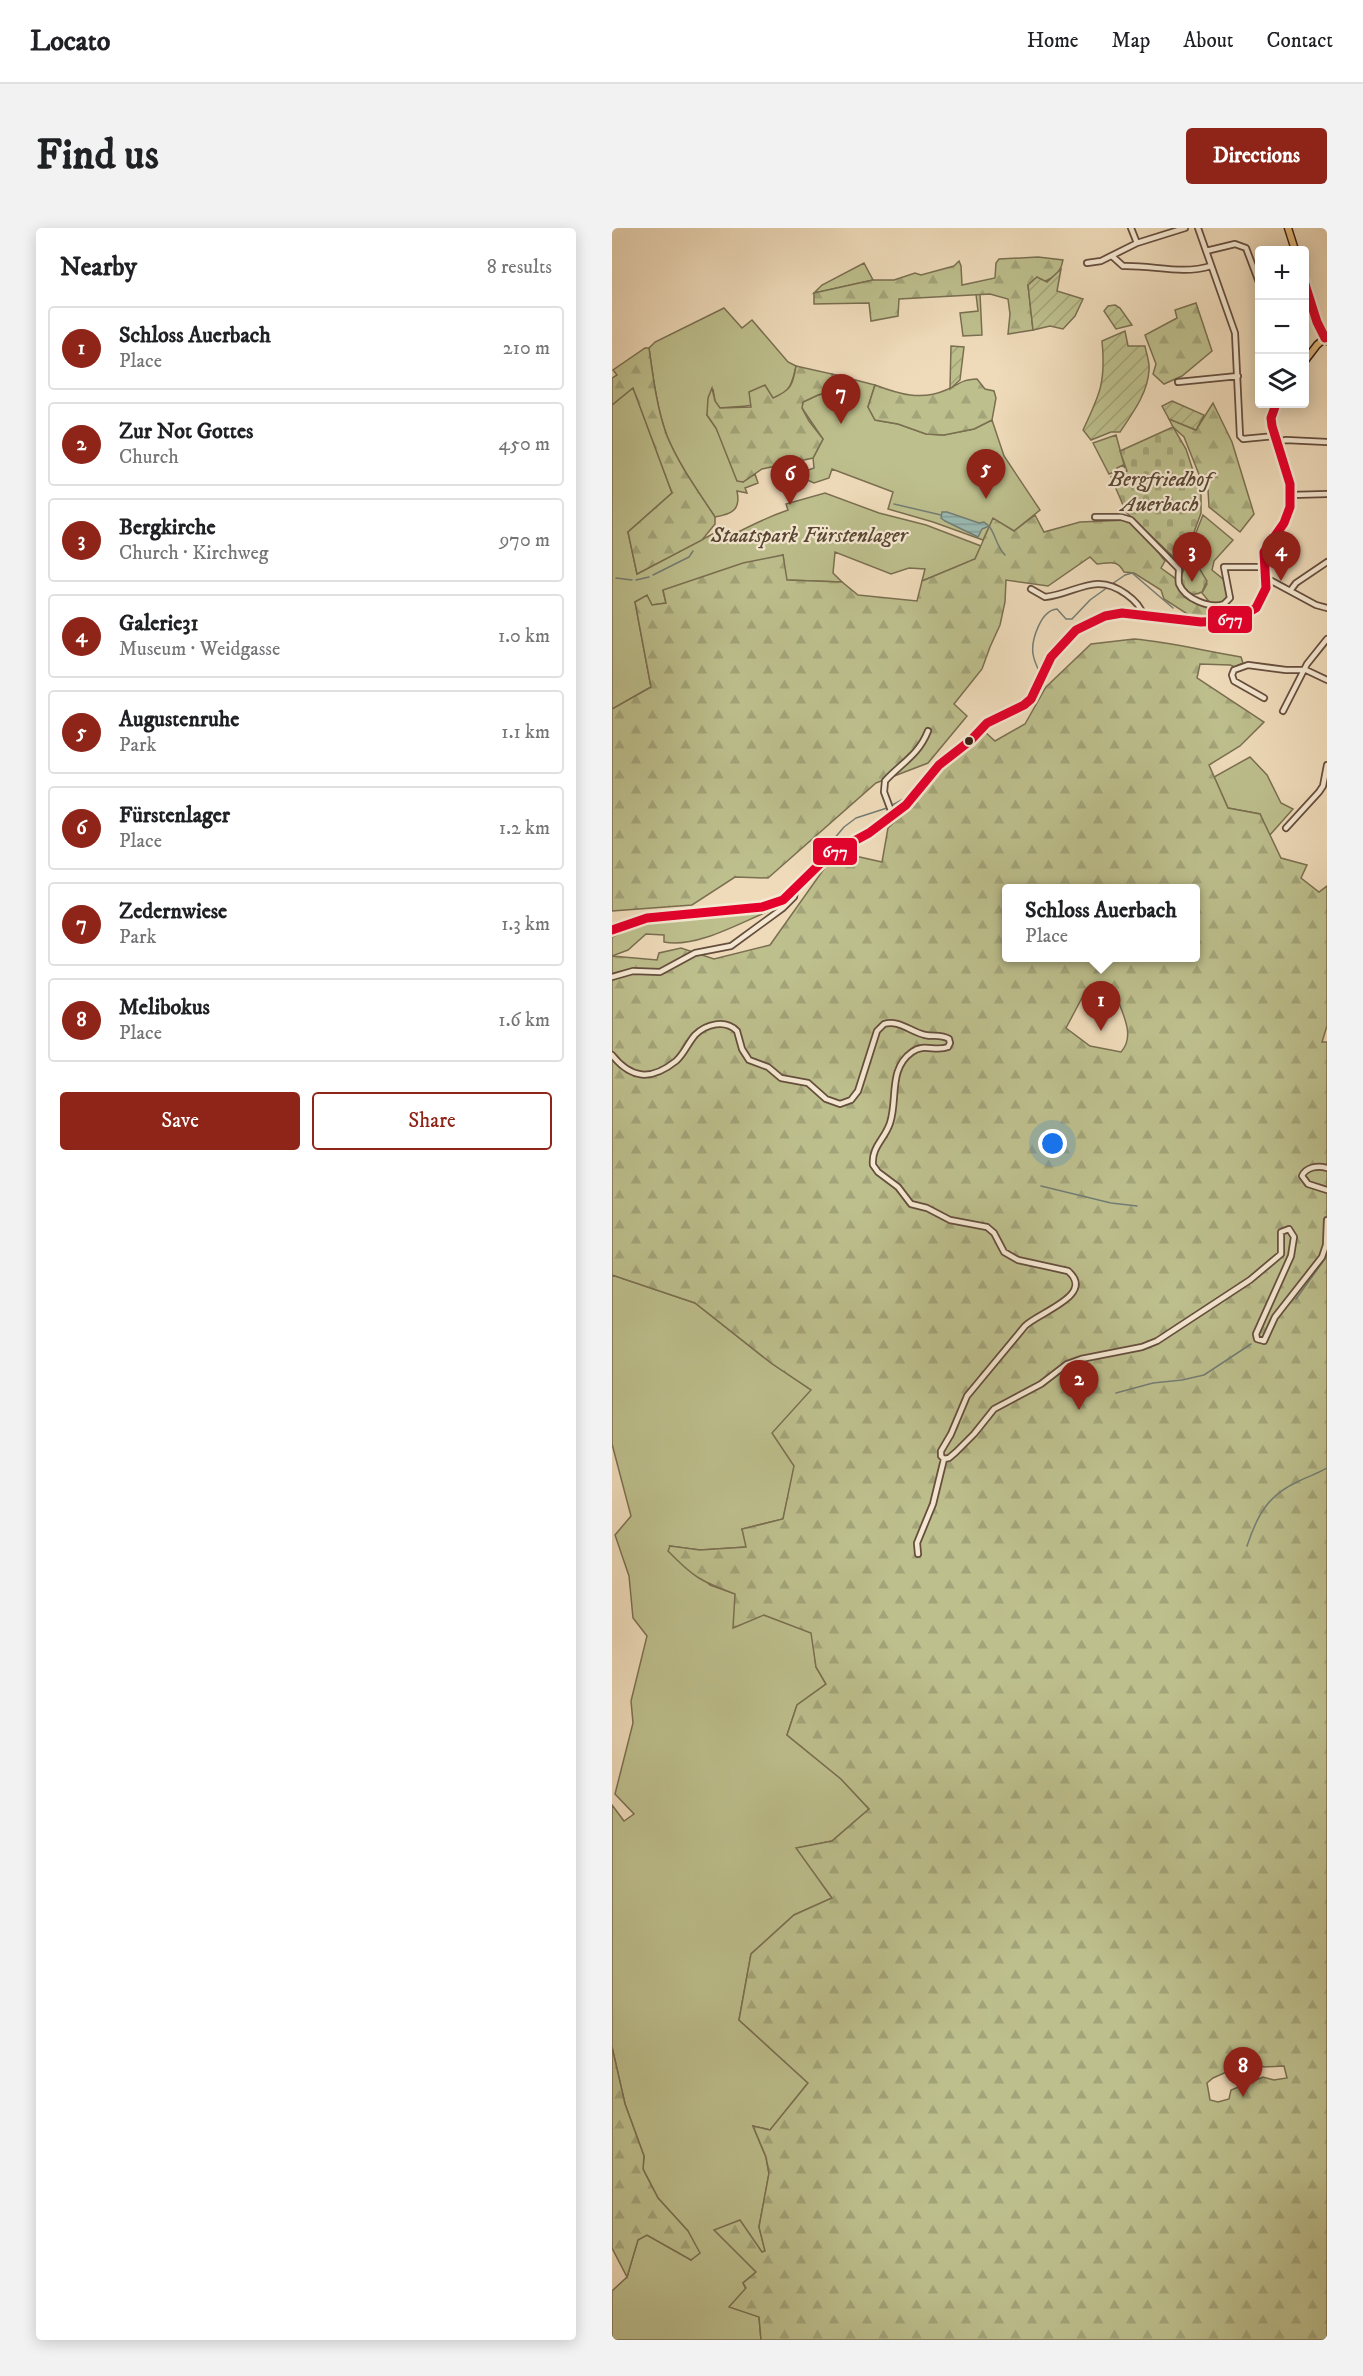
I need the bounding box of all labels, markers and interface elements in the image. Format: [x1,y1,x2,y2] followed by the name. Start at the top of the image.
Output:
[30,24,110,59] text: Locato
[1027,28,1079,54] text: Home
[1112,28,1150,54] text: Map
[1183,28,1234,54] text: About
[1267,28,1333,54] text: Contact
[1186,128,1327,184] button: Directions
[36,130,159,182] text: Find us
[1255,246,1309,408] map controls
[1255,246,1309,300] button: +
[60,251,137,284] text: Nearby
[487,255,552,280] text: 8 results
[1255,300,1309,354] button: −
[119,322,271,349] text: Schloss Auerbach
[78,336,85,361] text: 1
[503,336,550,361] text: 210 m
[119,349,162,374] text: Place
[1255,354,1309,408] button: layers
[822,374,860,424] pin: 7
[119,418,253,445] text: Zur Not Gottes
[77,432,86,457] text: 2
[499,432,550,457] text: 450 m
[119,445,179,470] text: Church
[966,450,1006,499] pin: 5
[770,456,810,505] pin: 6
[1108,466,1216,518] park label: Bergfriedhof Auerbach
[119,514,216,541] text: Bergkirche
[710,522,909,549] park label: Staatspark Fürstenlager
[78,528,85,553] text: 3
[499,528,550,553] text: 970 m
[1172,532,1212,582] pin: 3
[1262,532,1300,581] pin: 4
[119,541,269,566] text: Church · Kirchweg
[1207,605,1253,634] line badge: 677
[119,610,199,637] text: Galerie31
[1217,610,1243,630] text: 677
[76,624,87,649] text: 4
[498,624,550,649] text: 1.0 km
[119,637,280,662] text: Museum · Weidgasse
[119,706,239,733] text: Augustenruhe
[77,720,86,745] text: 5
[501,720,550,745] text: 1.1 km
[119,733,156,758] text: Park
[963,735,975,747] unlabelled marker
[119,802,230,829] text: Fürstenlager
[76,816,87,841] text: 6
[499,816,550,841] text: 1.2 km
[119,829,162,854] text: Place
[812,837,858,866] line badge: 677
[822,842,848,862] text: 677
[1002,884,1200,962] popup
[1025,897,1177,924] text: Schloss Auerbach
[119,898,227,925] text: Zedernwiese
[76,912,87,937] text: 7
[501,912,550,937] text: 1.3 km
[1025,924,1068,949] text: Place
[119,925,156,950] text: Park
[1082,982,1120,1031] pin: 1
[119,994,210,1021] text: Melibokus
[76,1008,87,1033] text: 8
[498,1008,550,1033] text: 1.6 km
[119,1021,162,1046] text: Place
[60,1092,300,1150] button: Save
[312,1092,552,1150] button: Share
[1038,1129,1067,1158] your location
[1060,1360,1098,1410] pin: 2
[1224,2048,1262,2097] pin: 8

